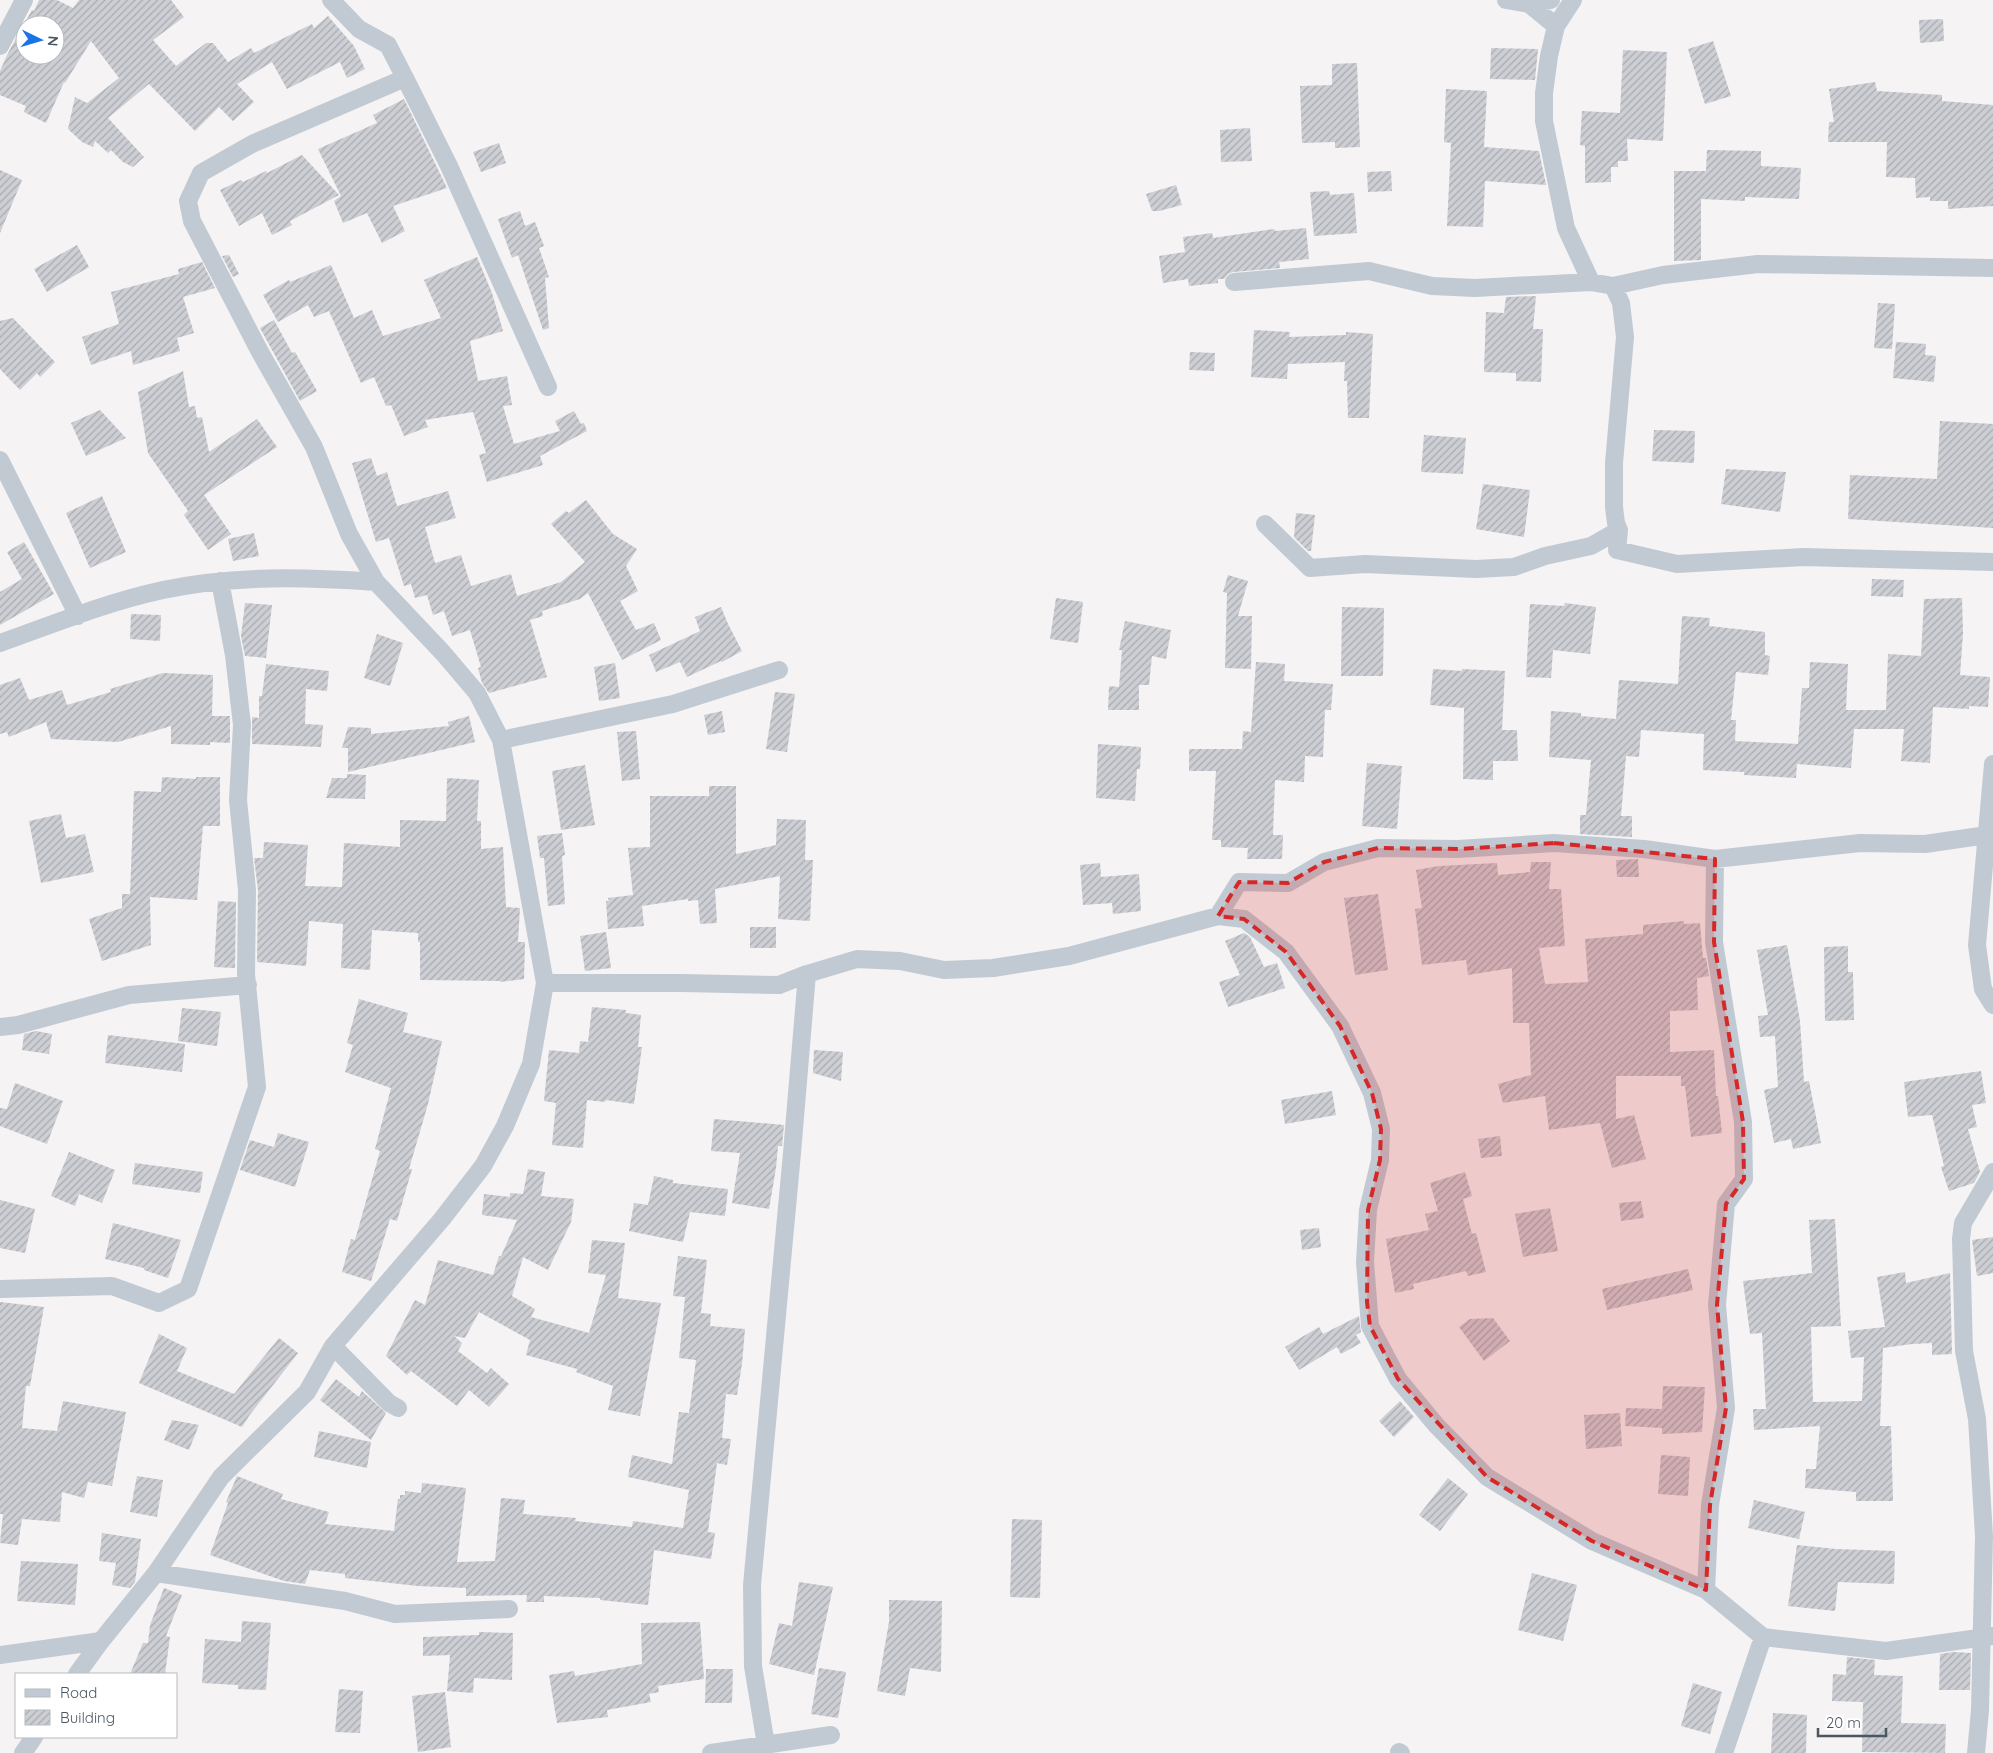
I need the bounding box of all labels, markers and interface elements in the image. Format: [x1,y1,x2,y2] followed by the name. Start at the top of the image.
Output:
[15,15,65,65] north arrow
[44,35,62,47] text: N
[15,1673,178,1738] legend
[60,1683,97,1702] text: Road
[1818,1706,1886,1738] scale bar
[60,1708,115,1727] text: Building
[1826,1713,1861,1732] text: 20 m

